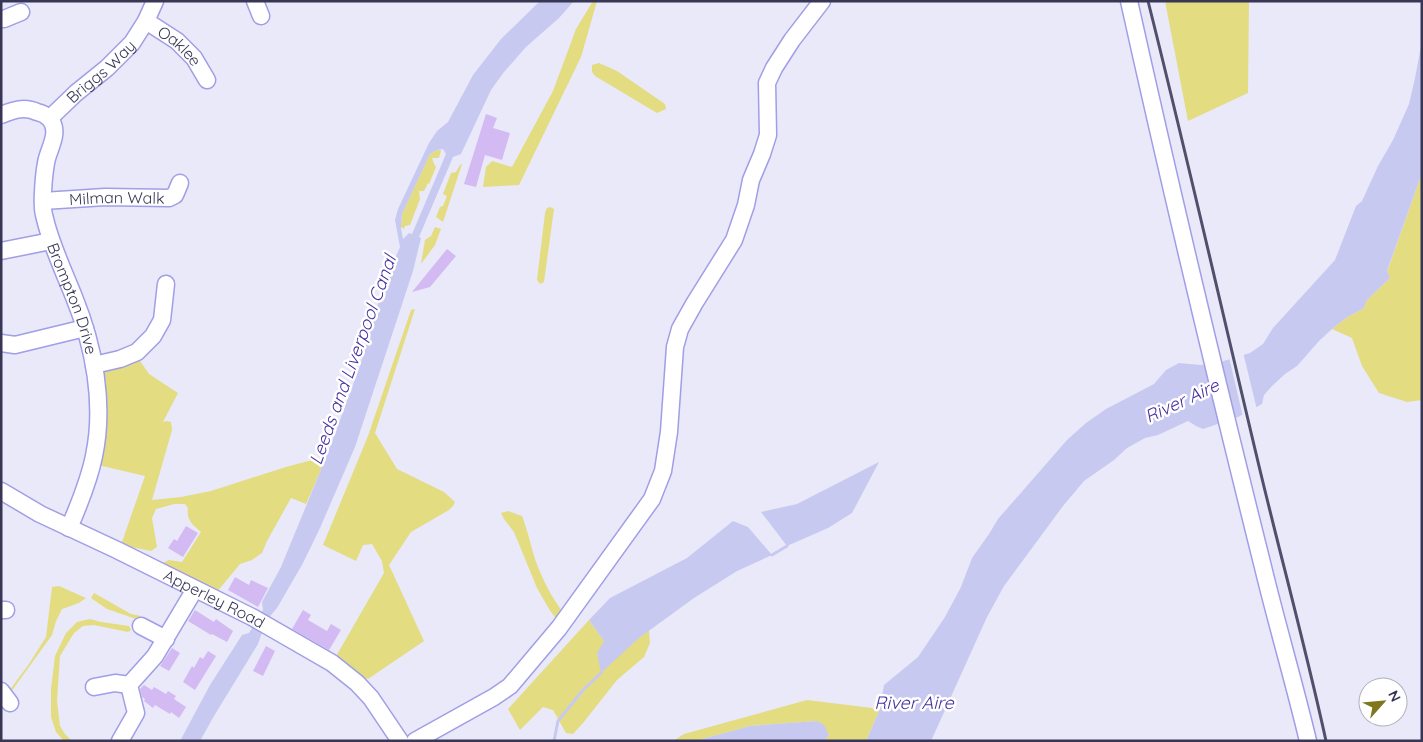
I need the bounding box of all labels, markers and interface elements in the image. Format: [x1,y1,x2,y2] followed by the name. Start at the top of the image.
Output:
[154,21,206,69] street label: Oaklee
[62,35,140,107] street label: Briggs Way
[69,187,165,209] street label: Milman Walk
[43,240,102,356] street label: Brompton Drive
[304,250,402,468] water label: Leeds and Liverpool Canal
[1141,373,1223,428] water label: River Aire
[160,565,269,632] street label: Apperley Road
[1358,677,1408,727] north arrow
[1384,687,1405,705] text: N
[874,691,955,714] water label: River Aire

